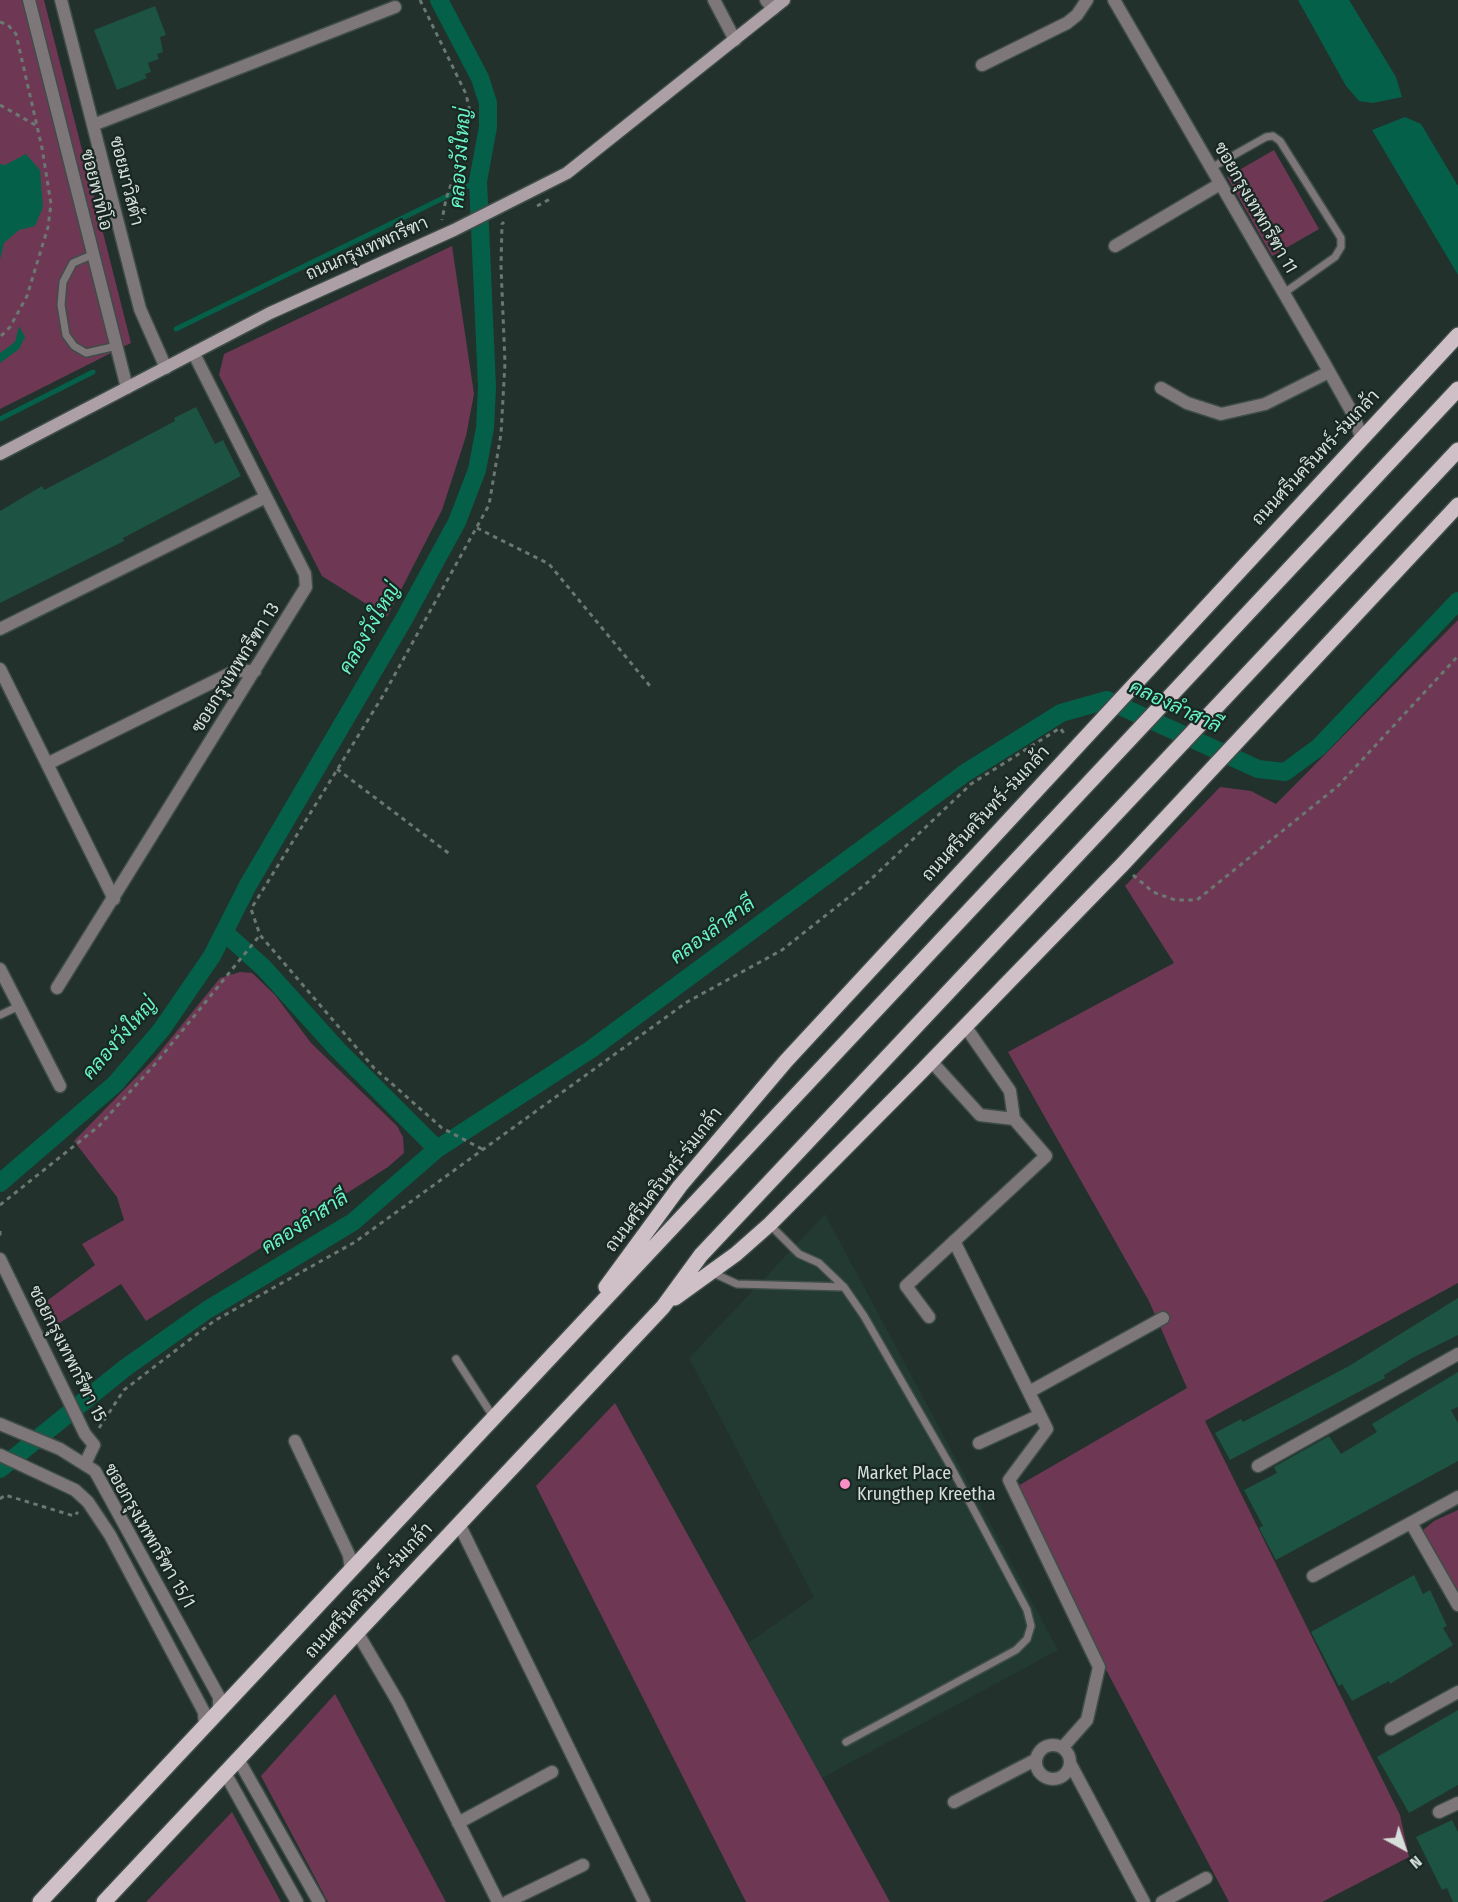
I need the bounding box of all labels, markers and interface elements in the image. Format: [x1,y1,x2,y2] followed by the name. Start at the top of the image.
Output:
[446,107,476,209] water label: คลองวังใหญ่
[105,134,147,228] street label: ซอยมาวิสต้า
[1209,138,1301,278] street label: ซอยกรุงเทพกรีฑา 11
[75,147,117,233] street label: ซอยพาทิโอ
[303,212,431,286] street label: ถนนกรุงเทพกรีฑา
[1248,386,1384,530] street label: ถนนศรีนครินทร์-ร่มเกล้า
[334,579,406,679] water label: คลองวังใหญ่
[187,599,285,737] street label: ซอยกรุงเทพกรีฑา 13
[1125,675,1225,739] water label: คลองลำสาลี
[918,742,1054,886] street label: ถนนศรีนครินทร์-ร่มเกล้า
[666,892,760,970] water label: คลองลำสาลี
[78,993,162,1085] water label: คลองวังใหญ่
[601,1103,727,1257] street label: ถนนศรีนครินทร์-ร่มเกล้า
[257,1186,353,1260] water label: คลองลำสาลี
[23,1282,111,1426] street label: ซอยกรุงเทพกรีฑา 15
[99,1460,199,1612] street label: ซอยกรุงเทพกรีฑา 15/1
[857,1463,996,1506] place label: Market Place Krungthep Kreetha
[838,1477,852,1491] marker: Market Place Krungthep Kreetha
[301,1519,437,1663] street label: ถนนศรีนครินทร์-ร่มเกล้า
[1374,1818,1434,1878] north arrow
[1406,1852,1426,1873] text: N

